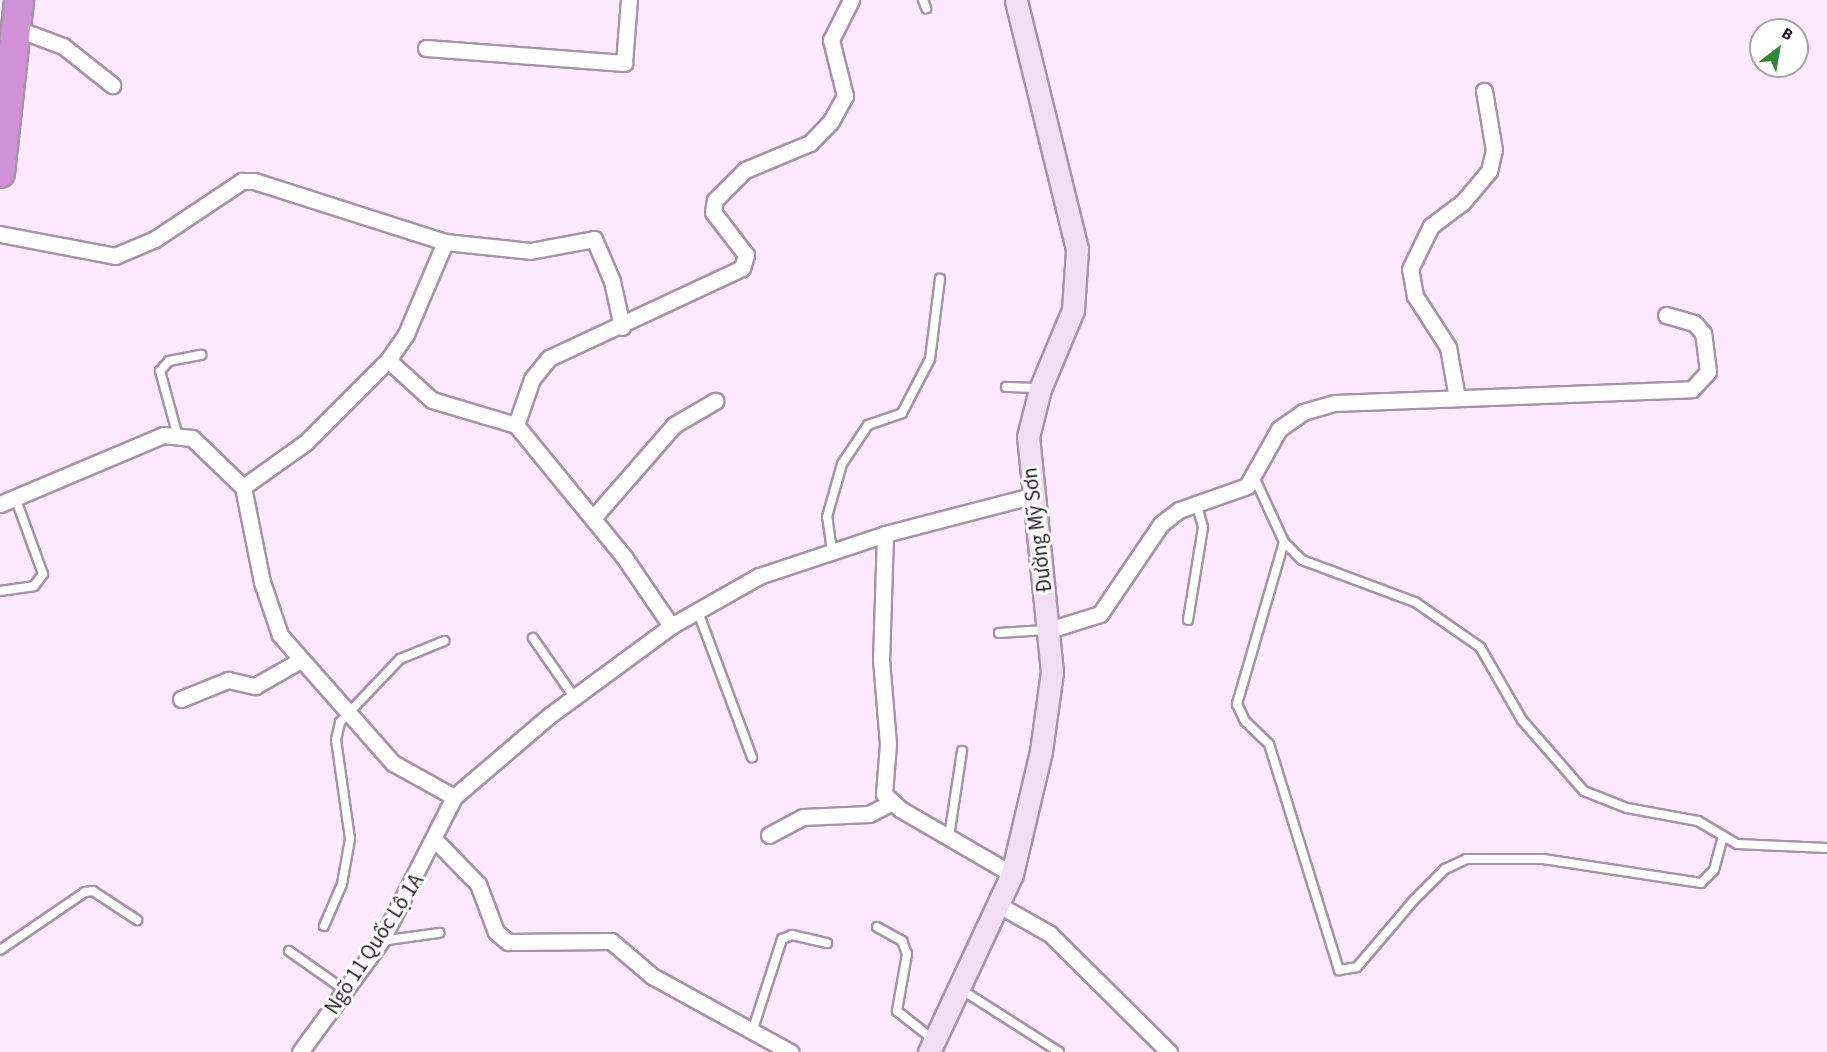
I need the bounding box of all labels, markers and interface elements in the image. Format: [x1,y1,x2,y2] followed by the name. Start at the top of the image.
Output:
[1749,18,1809,78] north arrow
[1777,22,1797,46] text: B
[1017,466,1057,594] street label: Đường Mỹ Sơn
[319,869,429,1019] street label: Ngõ 11 Quốc Lộ 1A

